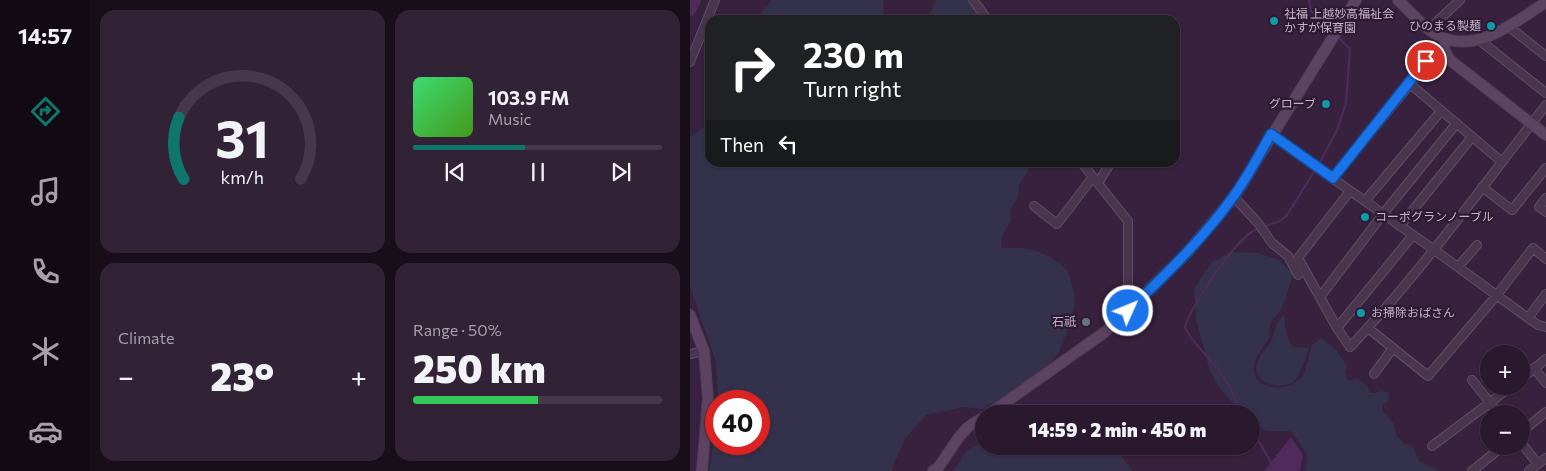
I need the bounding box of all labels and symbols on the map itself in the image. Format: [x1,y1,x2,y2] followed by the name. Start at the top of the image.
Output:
[1284,6,1394,34] place label: 社福 上越妙高福祉会 かすが保育園
[1268,15,1280,27] marker: 社福 上越妙高福祉会 かすが保育園
[1409,18,1481,32] place label: ひのまる製麺
[1485,20,1497,32] marker: ひのまる製麺
[1405,40,1447,82] pin
[1269,96,1316,110] place label: グローブ
[1320,98,1332,110] marker: グローブ
[1375,209,1494,223] place label: コーポグランノーブル
[1359,211,1371,223] marker: コーポグランノーブル
[1101,284,1153,336] position arrow
[1371,305,1455,319] place label: お掃除おばさん
[1355,307,1367,319] marker: お掃除おばさん
[1052,314,1077,328] place label: 石祇
[1080,316,1092,328] marker: 石祇
[705,390,770,455] speed limit sign: 40

